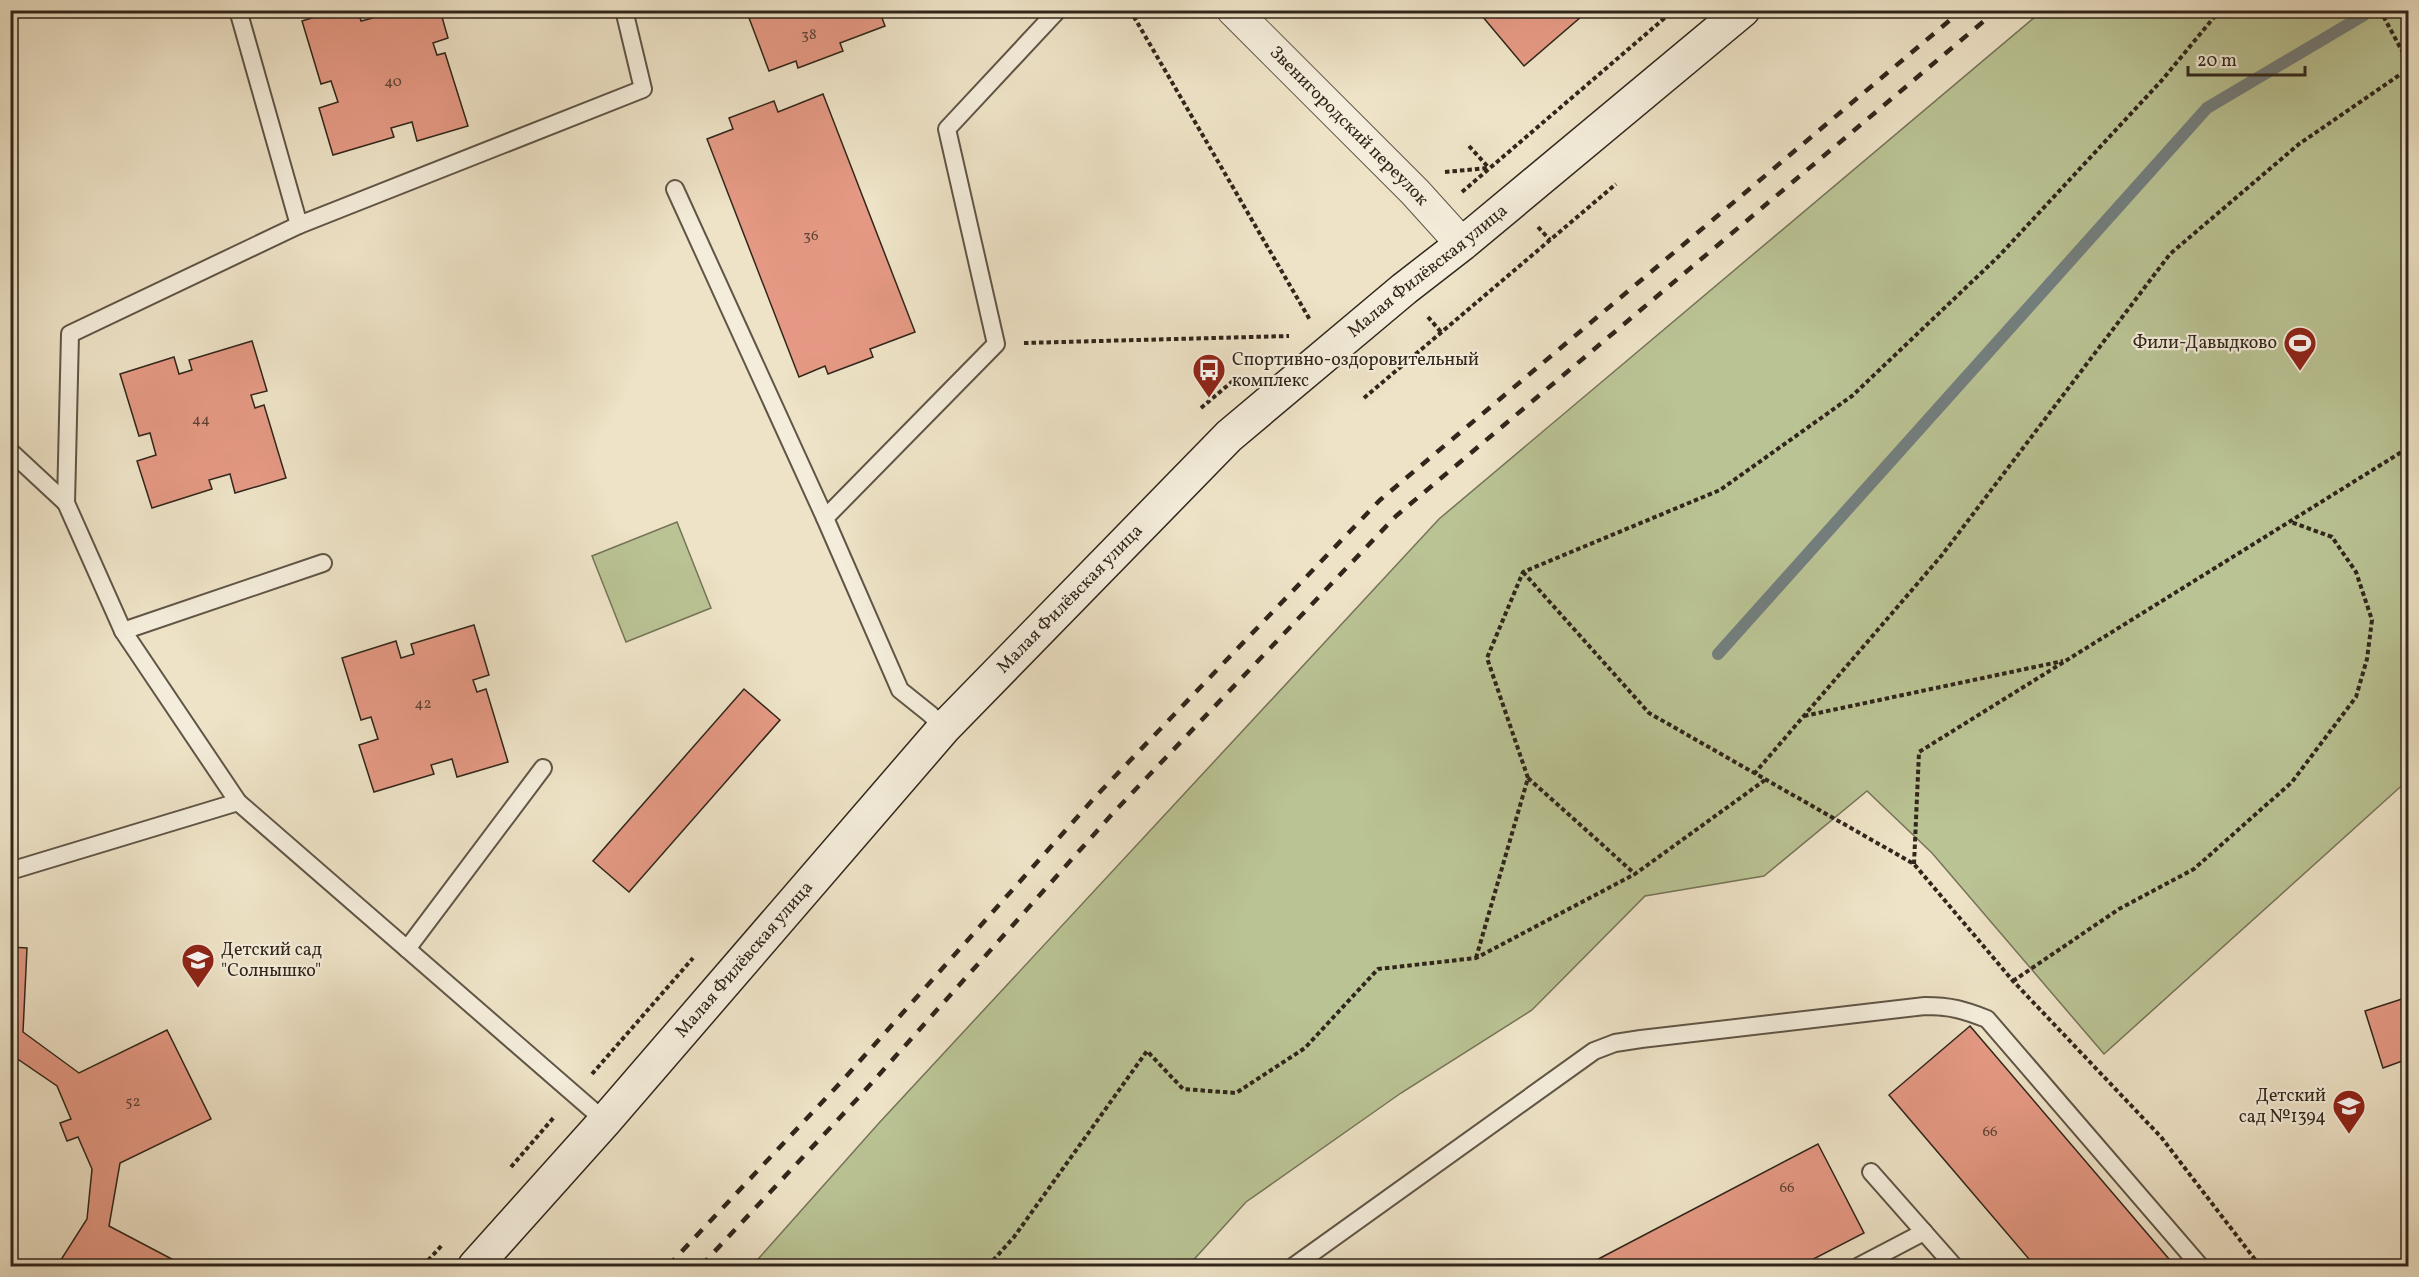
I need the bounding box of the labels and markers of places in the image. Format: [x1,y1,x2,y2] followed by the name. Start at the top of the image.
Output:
[2282,325,2318,372] sports icon: Фили-Давыдково
[2133,331,2277,356] place label: Фили-Давыдково
[1232,348,1479,394] place label: Спортивно-оздоровительный комплекс
[1191,352,1227,399] bus stop icon: Спортивно-оздоровительный комплекс
[221,938,322,984] place label: Детский сад "Солнышко"
[180,942,216,989] school or university icon: Детский сад "Солнышко"
[2239,1084,2326,1130] place label: Детский сад №1394
[2331,1088,2367,1135] school or university icon: Детский сад №1394

